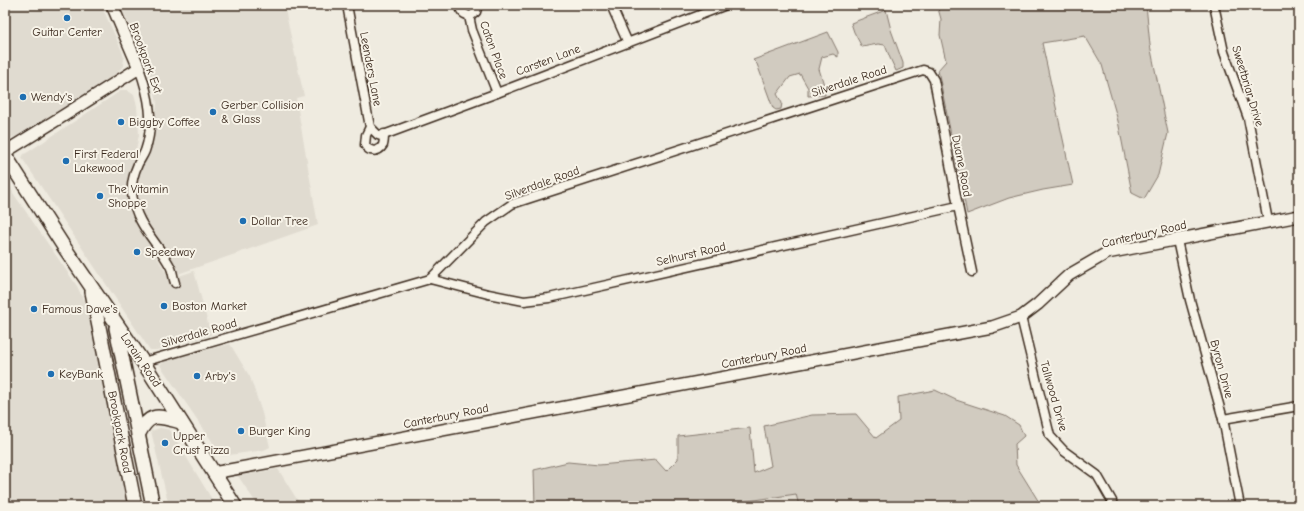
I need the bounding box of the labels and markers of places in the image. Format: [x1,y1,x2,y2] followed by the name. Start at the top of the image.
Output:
[62,13,72,23] marker: Guitar Center
[32,25,102,39] place label: Guitar Center
[31,90,72,104] place label: Wendy's
[18,92,28,102] marker: Wendy's
[221,98,304,126] place label: Gerber Collision & Glass
[208,107,218,117] marker: Gerber Collision & Glass
[129,115,200,129] place label: Biggby Coffee
[116,117,126,127] marker: Biggby Coffee
[74,147,139,175] place label: First Federal Lakewood
[61,156,71,166] marker: First Federal Lakewood
[108,182,168,210] place label: The Vitamin Shoppe
[95,191,105,201] marker: The Vitamin Shoppe
[251,214,308,228] place label: Dollar Tree
[238,216,248,226] marker: Dollar Tree
[145,245,196,259] place label: Speedway
[132,247,142,257] marker: Speedway
[172,299,247,313] place label: Boston Market
[159,301,169,311] marker: Boston Market
[42,302,118,316] place label: Famous Dave's
[29,304,39,314] marker: Famous Dave's
[59,367,103,381] place label: KeyBank
[46,369,56,379] marker: KeyBank
[205,369,236,383] place label: Arby's
[192,371,202,381] marker: Arby's
[249,424,311,438] place label: Burger King
[236,426,246,436] marker: Burger King
[173,429,229,457] place label: Upper Crust Pizza
[160,438,170,448] marker: Upper Crust Pizza

